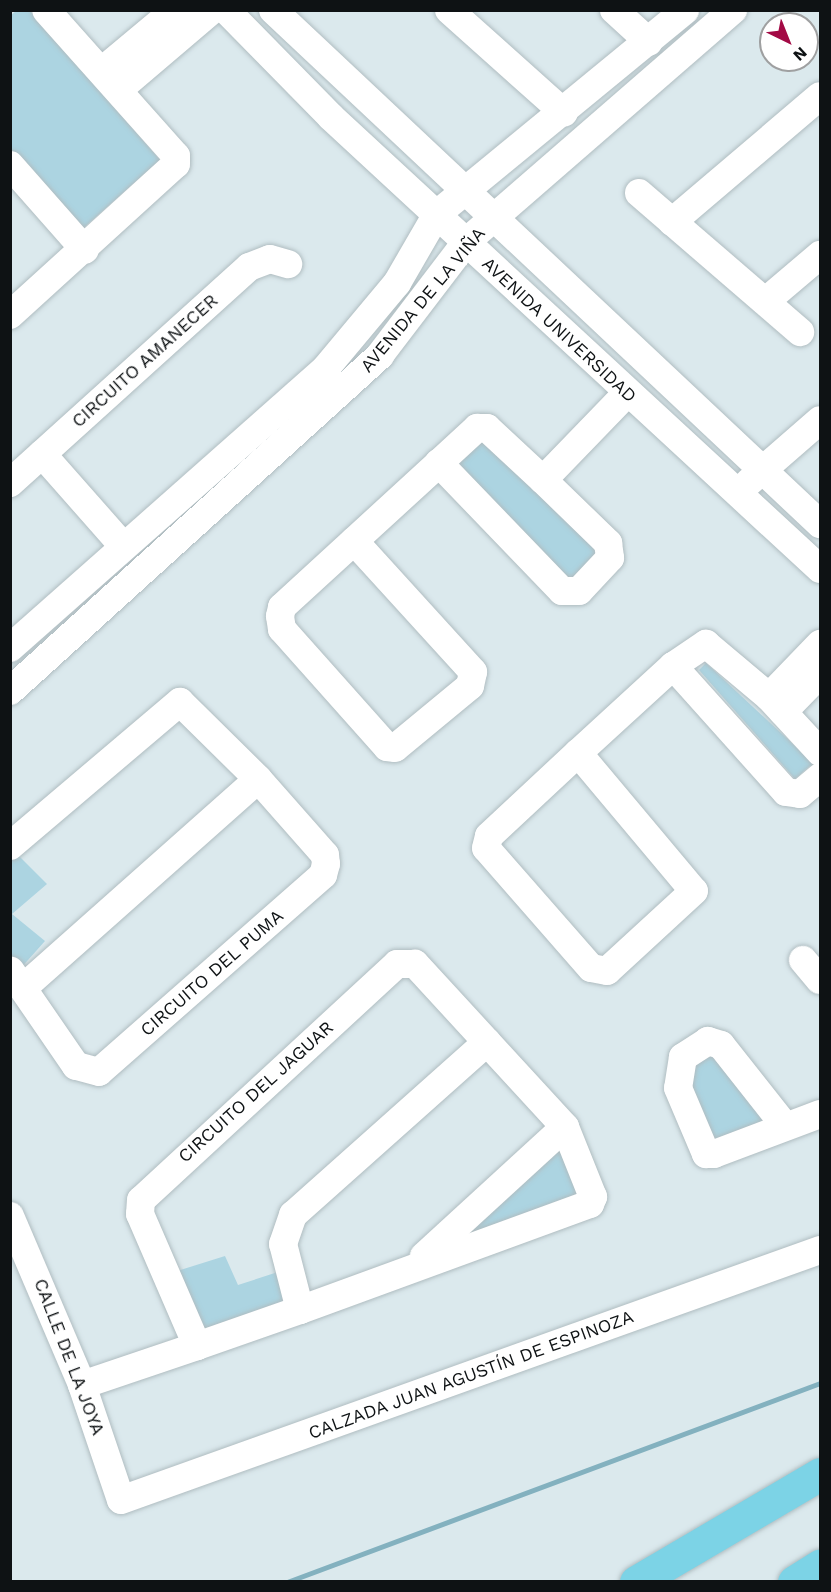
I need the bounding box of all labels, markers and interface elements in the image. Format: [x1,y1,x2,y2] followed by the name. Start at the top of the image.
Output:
[759,12,819,72] north arrow
[789,43,811,65] text: N
[355,222,491,378] street label: AVENIDA DE LA VIÑA
[477,253,641,407] street label: AVENIDA UNIVERSIDAD
[67,290,223,432] street label: CIRCUITO AMANECER
[136,905,288,1041] street label: CIRCUITO DEL PUMA
[174,1016,338,1168] street label: CIRCUITO DEL JAGUAR
[29,1275,109,1439] street label: CALLE DE LA JOYA
[305,1306,637,1444] street label: CALZADA JUAN AGUSTÍN DE ESPINOZA

